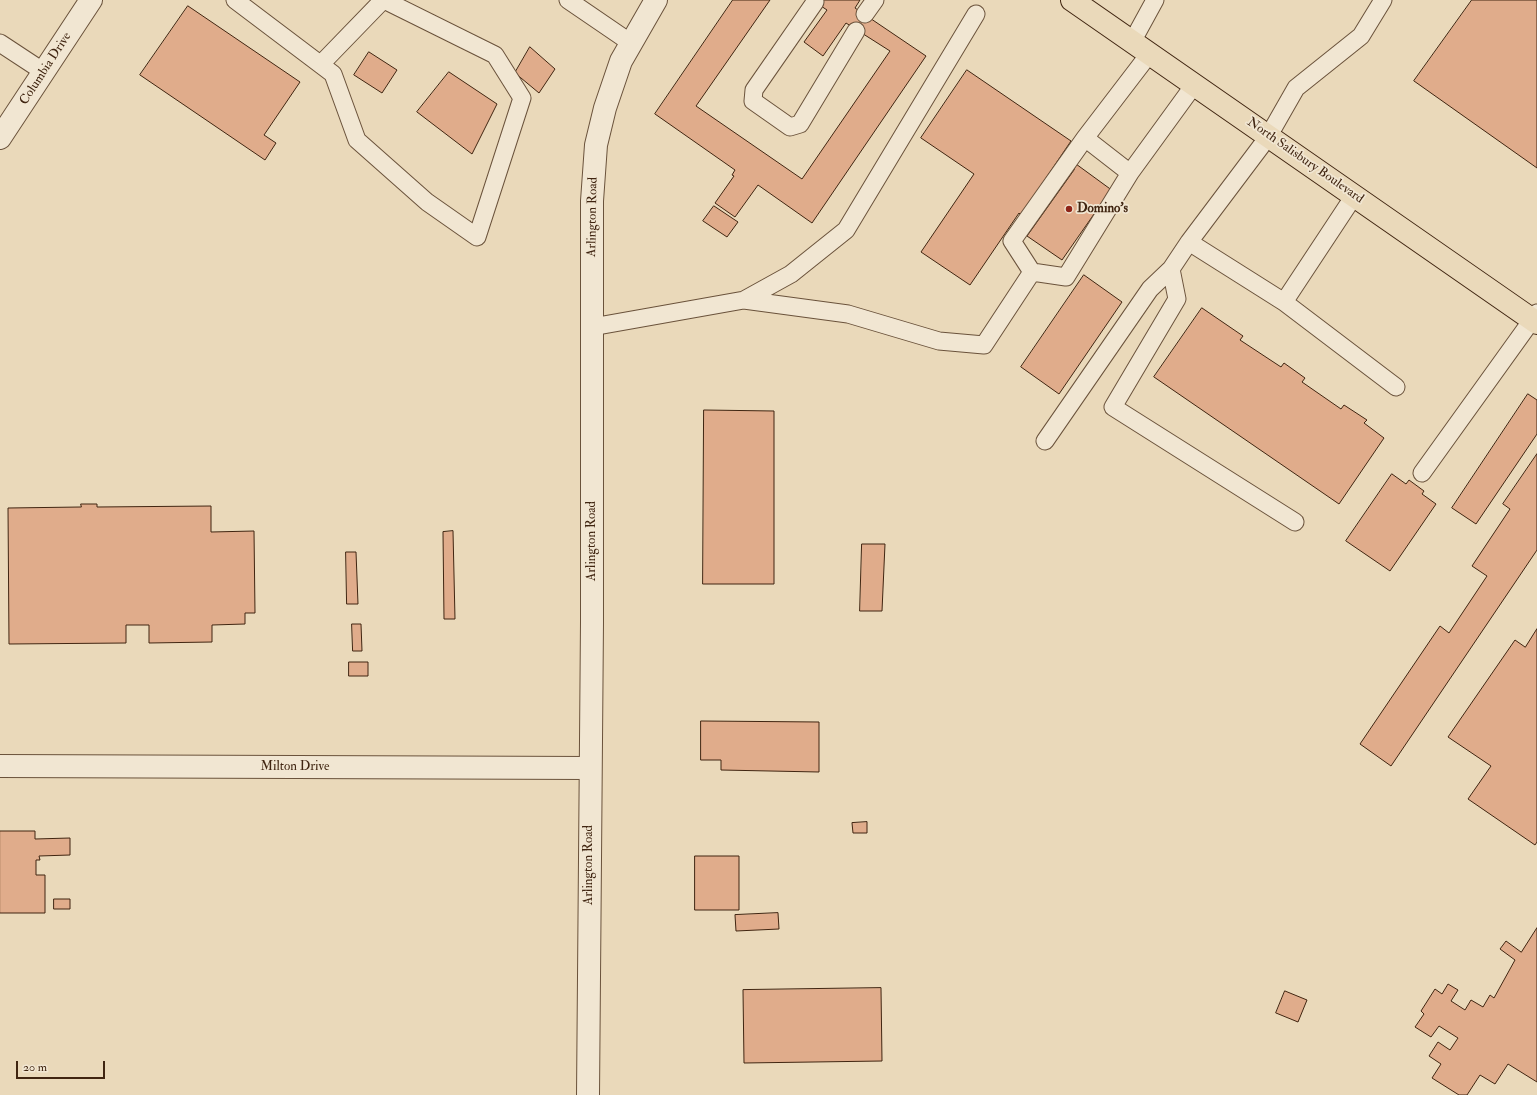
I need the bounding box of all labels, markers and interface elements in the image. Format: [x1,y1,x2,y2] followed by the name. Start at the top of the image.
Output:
[17,30,75,108] street label: Columbia Drive
[1244,115,1366,207] street label: North Salisbury Boulevard
[585,177,601,257] street label: Arlington Road
[1077,201,1128,217] place label: Domino's
[1064,204,1074,214] marker: Domino's
[584,501,600,581] street label: Arlington Road
[261,759,329,775] street label: Milton Drive
[581,825,597,905] street label: Arlington Road
[18,1053,107,1079] scale bar
[23,1060,47,1075] text: 20 m

